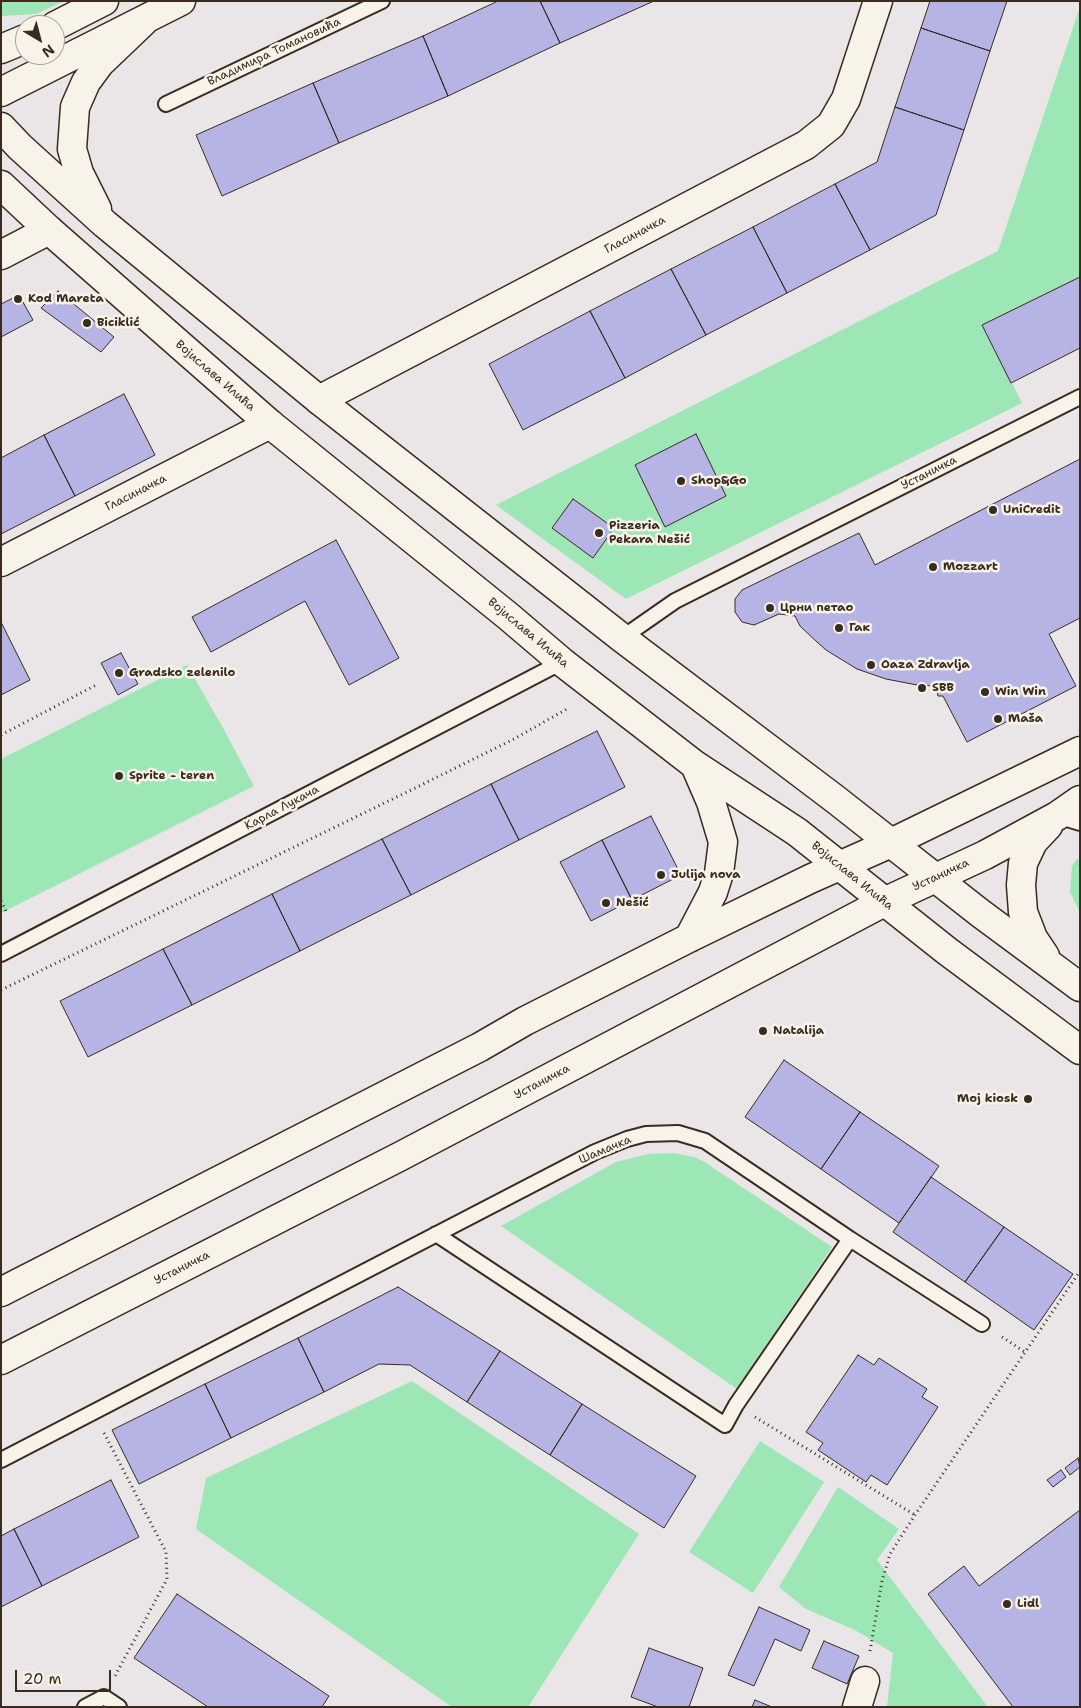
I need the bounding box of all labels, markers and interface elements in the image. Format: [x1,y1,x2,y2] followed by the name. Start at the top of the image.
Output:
[15,15,65,65] north arrow
[205,15,343,89] street label: Владимира Томановића
[39,41,58,62] text: N
[602,213,668,257] street label: Гласиначка
[28,292,104,306] place label: Kod Mareta
[12,293,24,305] marker: Kod Mareta
[97,316,140,330] place label: Biciklić
[81,317,93,329] marker: Biciklić
[172,337,258,415] street label: Војислава Илића
[899,453,959,493] street label: Устаничка
[103,471,169,515] street label: Гласиначка
[691,474,747,488] place label: Shop&Go
[675,475,687,487] marker: Shop&Go
[1003,503,1061,517] place label: UniCredit
[987,504,999,516] marker: UniCredit
[609,519,690,547] place label: Pizzeria Pekara Nešić
[593,527,605,539] marker: Pizzeria Pekara Nešić
[943,560,998,574] place label: Mozzart
[927,561,939,573] marker: Mozzart
[485,595,571,671] street label: Војислава Илића
[780,601,853,615] place label: Црни петао
[764,602,776,614] marker: Црни петао
[849,621,870,635] place label: Гак
[833,622,845,634] marker: Гак
[881,658,970,672] place label: Oaza Zdravlja
[865,659,877,671] marker: Oaza Zdravlja
[129,666,235,680] place label: Gradsko zelenilo
[113,667,125,679] marker: Gradsko zelenilo
[932,681,954,695] place label: SBB
[916,682,928,694] marker: SBB
[995,685,1046,699] place label: Win Win
[979,686,991,698] marker: Win Win
[1008,712,1043,726] place label: Maša
[992,713,1004,725] marker: Maša
[129,769,214,783] place label: Sprite - teren
[113,770,125,782] marker: Sprite - teren
[243,782,321,834] street label: Карла Лукача
[808,839,896,913] street label: Војислава Илића
[910,856,972,894] street label: Устаничка
[671,868,740,882] place label: Julija nova
[655,869,667,881] marker: Julija nova
[616,896,649,910] place label: Nešić
[600,897,612,909] marker: Nešić
[773,1024,824,1038] place label: Natalija
[757,1025,769,1037] marker: Natalija
[512,1061,572,1103] street label: Устаничка
[957,1092,1018,1106] place label: Moj kiosk
[1022,1093,1034,1105] marker: Moj kiosk
[577,1133,633,1167] street label: Шамачка
[152,1248,212,1288] street label: Устаничка
[1017,1597,1039,1611] place label: Lidl
[1001,1598,1013,1610] marker: Lidl
[18,1660,114,1692] scale bar
[23,1669,62,1689] text: 20 m

